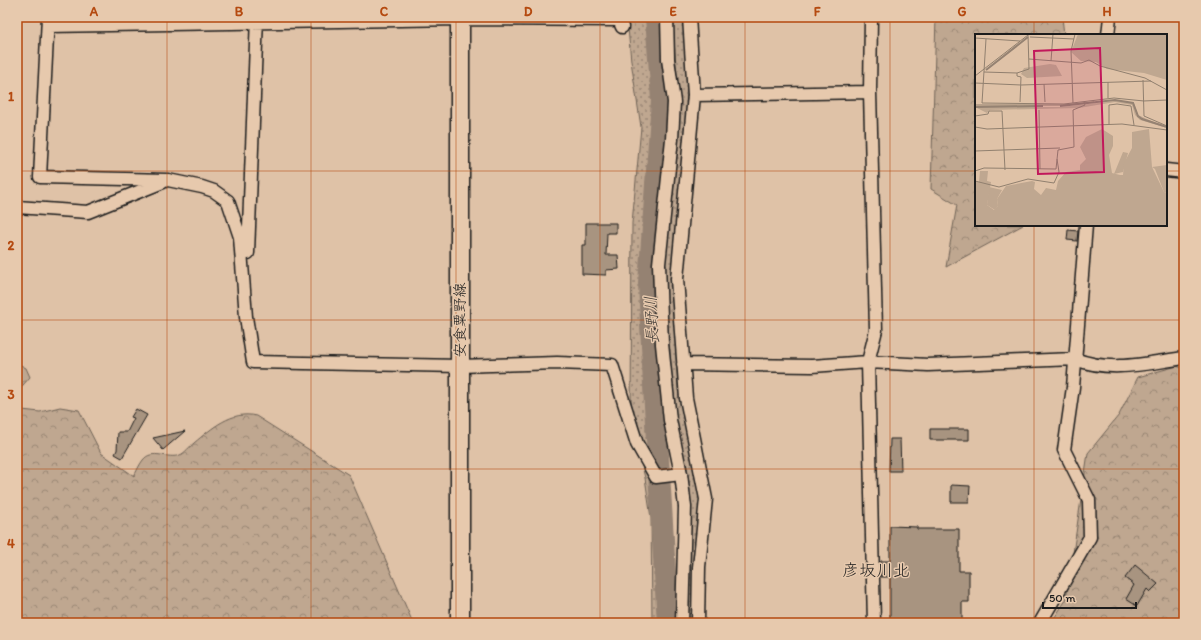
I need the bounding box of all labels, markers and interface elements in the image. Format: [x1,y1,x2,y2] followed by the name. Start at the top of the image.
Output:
[89,4,99,19] text: A
[235,4,244,19] text: B
[380,4,389,19] text: C
[524,4,533,19] text: D
[669,4,677,19] text: E
[814,4,821,19] text: F
[958,4,967,19] text: G
[1103,4,1112,19] text: H
[975,34,1167,226] inset map
[8,89,14,104] text: 1
[8,238,15,253] text: 2
[451,282,469,358] street label: 安食粟野線
[641,296,662,344] water label: 長野川
[7,387,15,402] text: 3
[7,536,15,551] text: 4
[842,560,910,580] district label: 彦坂川北
[1043,584,1136,610] scale bar
[1049,591,1075,605] text: 50 m

